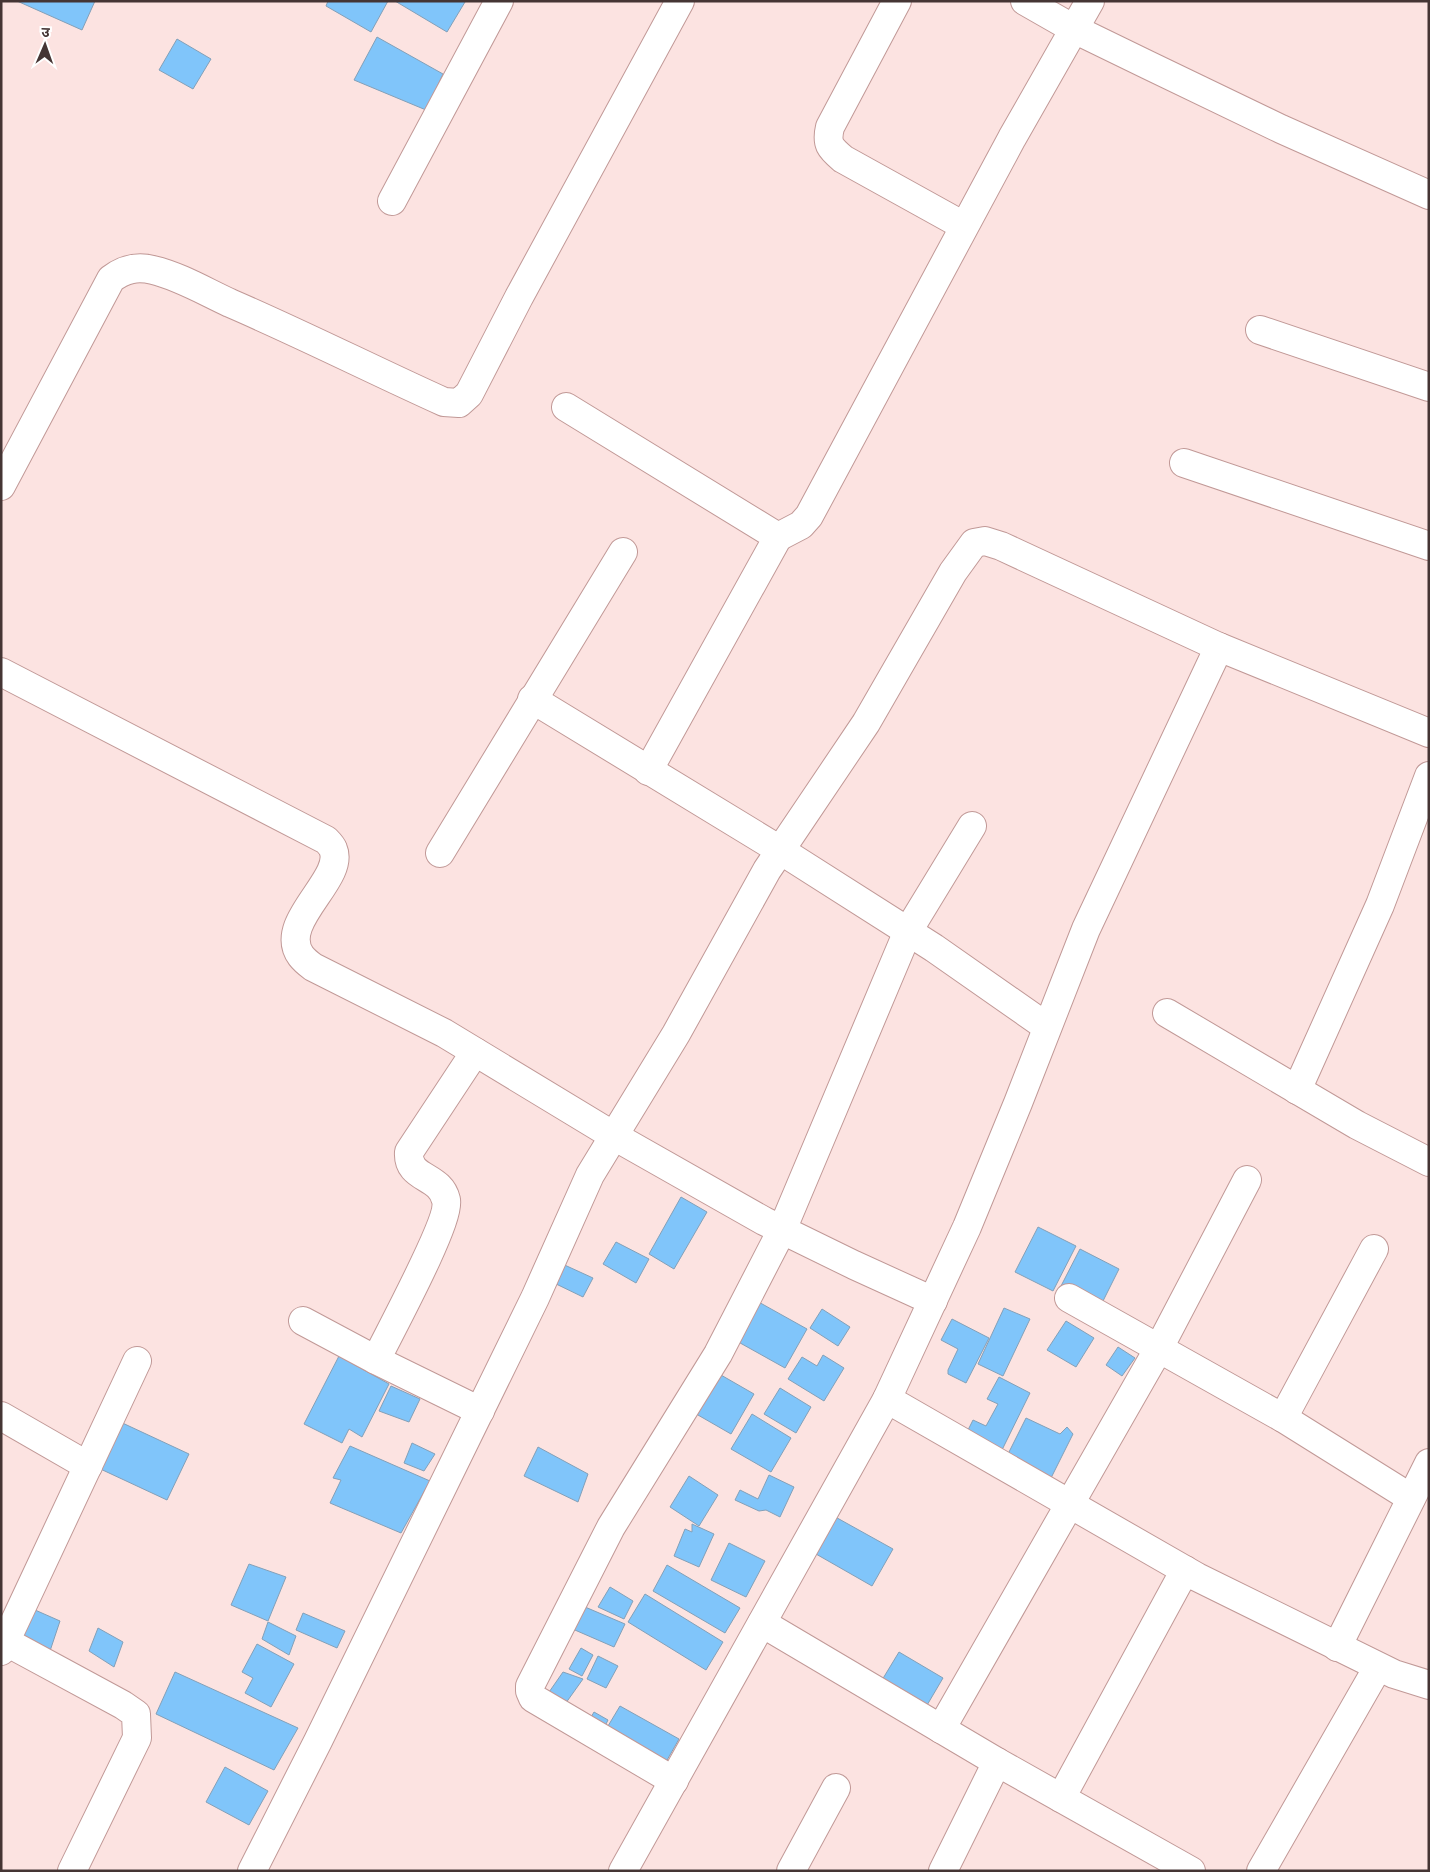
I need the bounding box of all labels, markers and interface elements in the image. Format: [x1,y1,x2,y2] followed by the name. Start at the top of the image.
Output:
[20,20,70,70] north arrow
[41,24,51,41] text: उ

